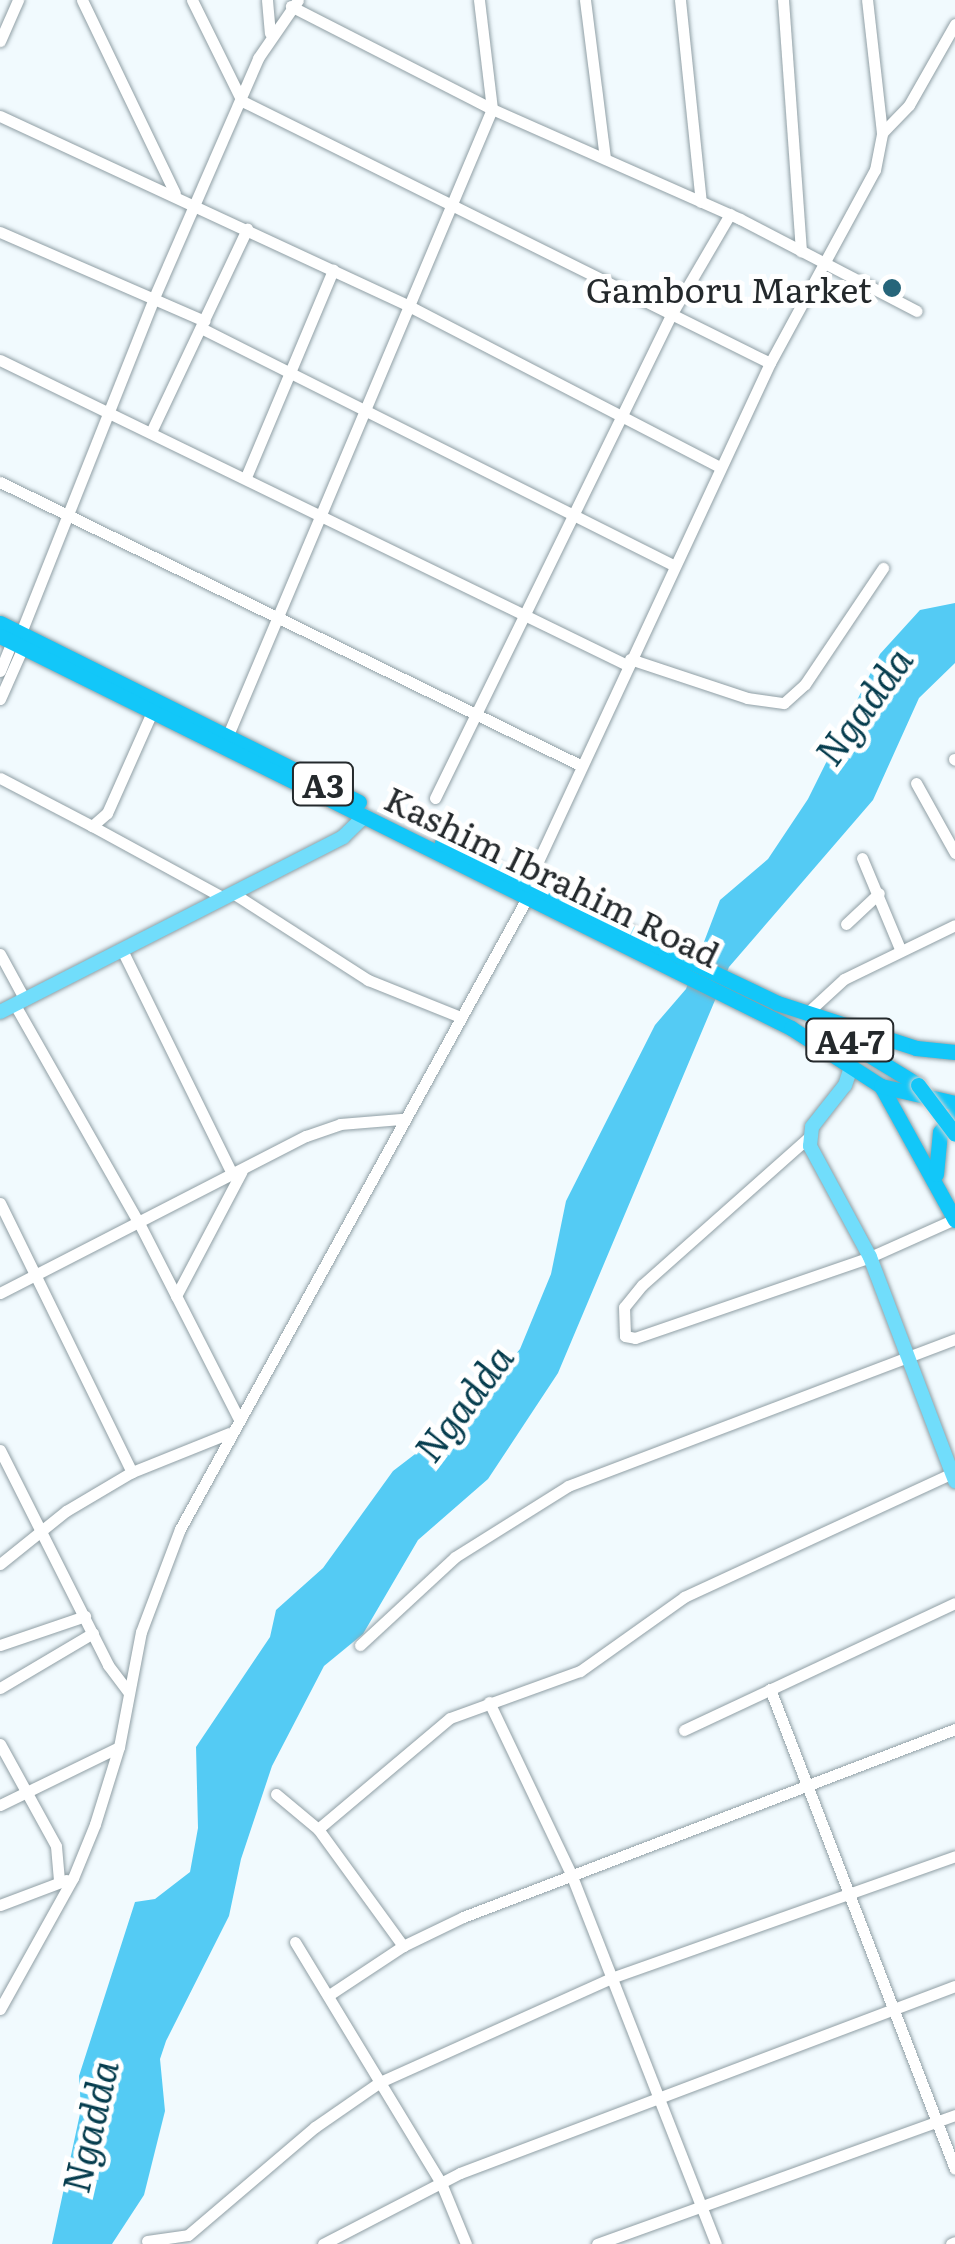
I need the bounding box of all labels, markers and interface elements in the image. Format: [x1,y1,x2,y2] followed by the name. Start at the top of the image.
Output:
[586,267,872,309] place label: Gamboru Market
[881,277,903,299] marker: Gamboru Market
[804,637,920,773] water label: Ngadda
[290,757,356,811] road number: A3
[379,776,727,974] street label: Kashim Ibrahim Road
[805,1013,895,1067] road number: A4-7
[403,1334,521,1470] water label: Ngadda
[51,2055,125,2197] water label: Ngadda

